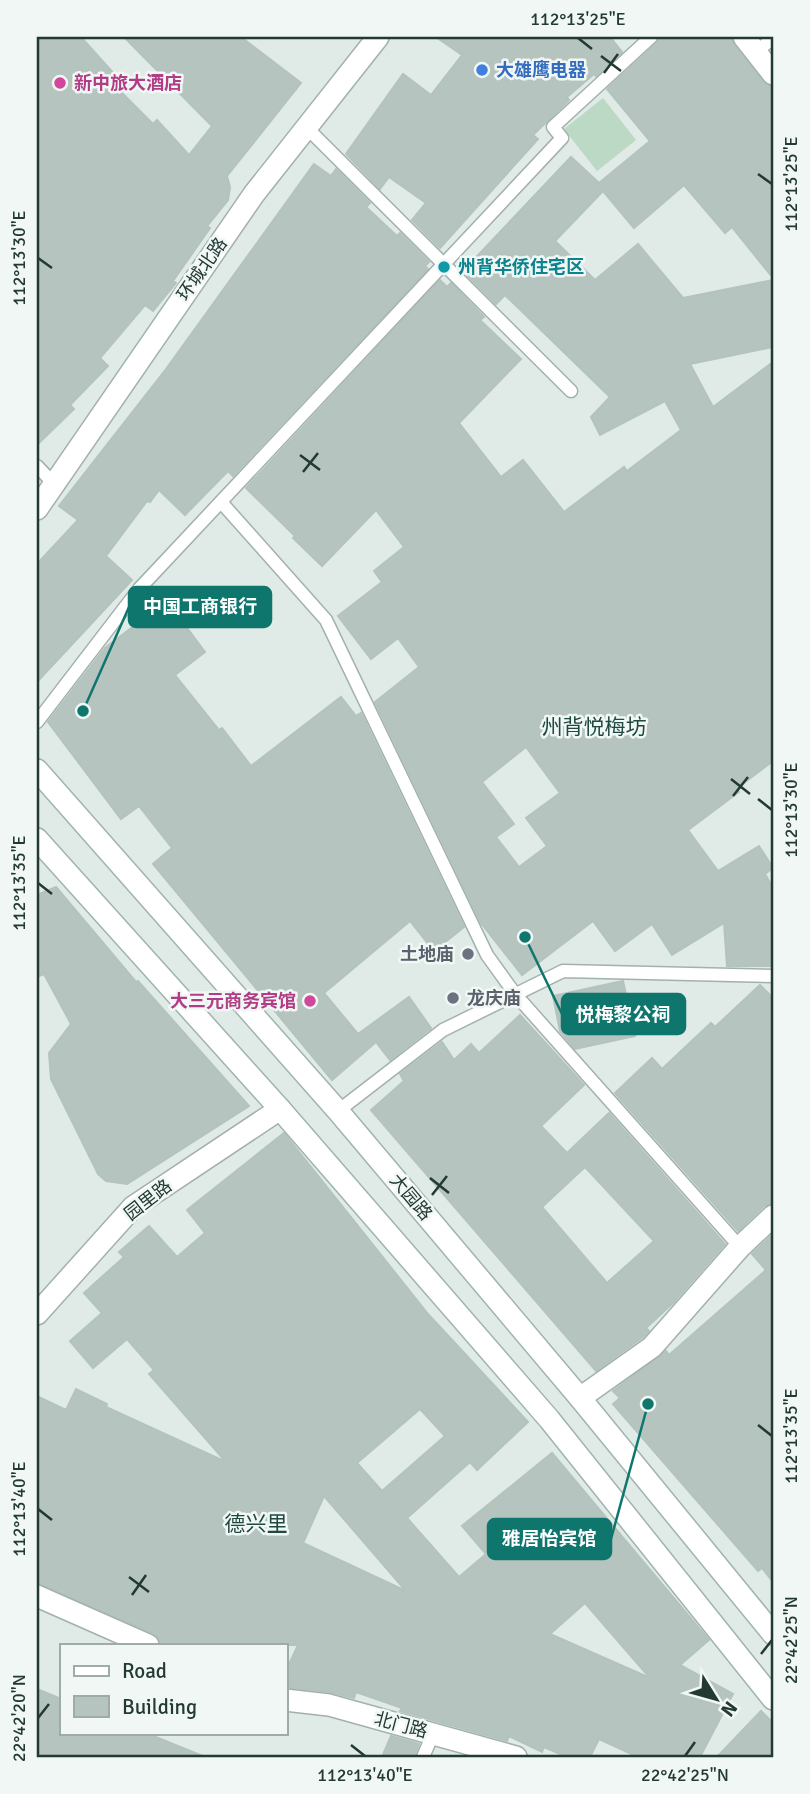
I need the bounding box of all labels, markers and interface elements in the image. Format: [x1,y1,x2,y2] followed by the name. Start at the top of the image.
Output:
[530,8,626,30] text: 112°13'25"E
[496,59,586,81] place label: 大雄鹰电器
[474,62,490,78] marker: 大雄鹰电器
[74,72,182,94] place label: 新中旅大酒店
[52,75,68,91] marker: 新中旅大酒店
[780,136,802,232] text: 112°13'25"E
[8,210,30,306] text: 112°13'30"E
[172,233,232,305] street label: 环城北路
[458,256,584,278] place label: 州背华侨住宅区
[436,259,452,275] marker: 州背华侨住宅区
[129,587,271,627] callout: 中国工商银行
[143,595,257,619] text: 中国工商银行
[542,714,647,740] district label: 州背悦梅坊
[780,762,802,858] text: 112°13'30"E
[8,835,30,931] text: 112°13'35"E
[400,943,454,965] place label: 土地庙
[460,946,476,962] marker: 土地庙
[467,987,521,1009] place label: 龙庆庙
[170,990,296,1012] place label: 大三元商务宾馆
[445,990,461,1006] marker: 龙庆庙
[302,993,318,1009] marker: 大三元商务宾馆
[562,994,685,1034] callout: 悦梅黎公祠
[575,1003,671,1027] text: 悦梅黎公祠
[385,1169,437,1225] street label: 大园路
[120,1175,176,1225] street label: 园里路
[780,1388,802,1484] text: 112°13'35"E
[8,1461,30,1557] text: 112°13'40"E
[225,1511,288,1537] district label: 德兴里
[488,1519,611,1559] callout: 雅居怡宾馆
[501,1527,597,1551] text: 雅居怡宾馆
[780,1596,802,1684] text: 22°42'25"N
[60,1644,287,1734] legend
[122,1658,167,1684] text: Road
[680,1664,750,1734] north arrow
[8,1674,30,1762] text: 22°42'20"N
[122,1694,197,1720] text: Building
[715,1696,742,1721] text: N
[372,1707,430,1743] street label: 北门路
[317,1764,413,1786] text: 112°13'40"E
[641,1764,729,1786] text: 22°42'25"N

